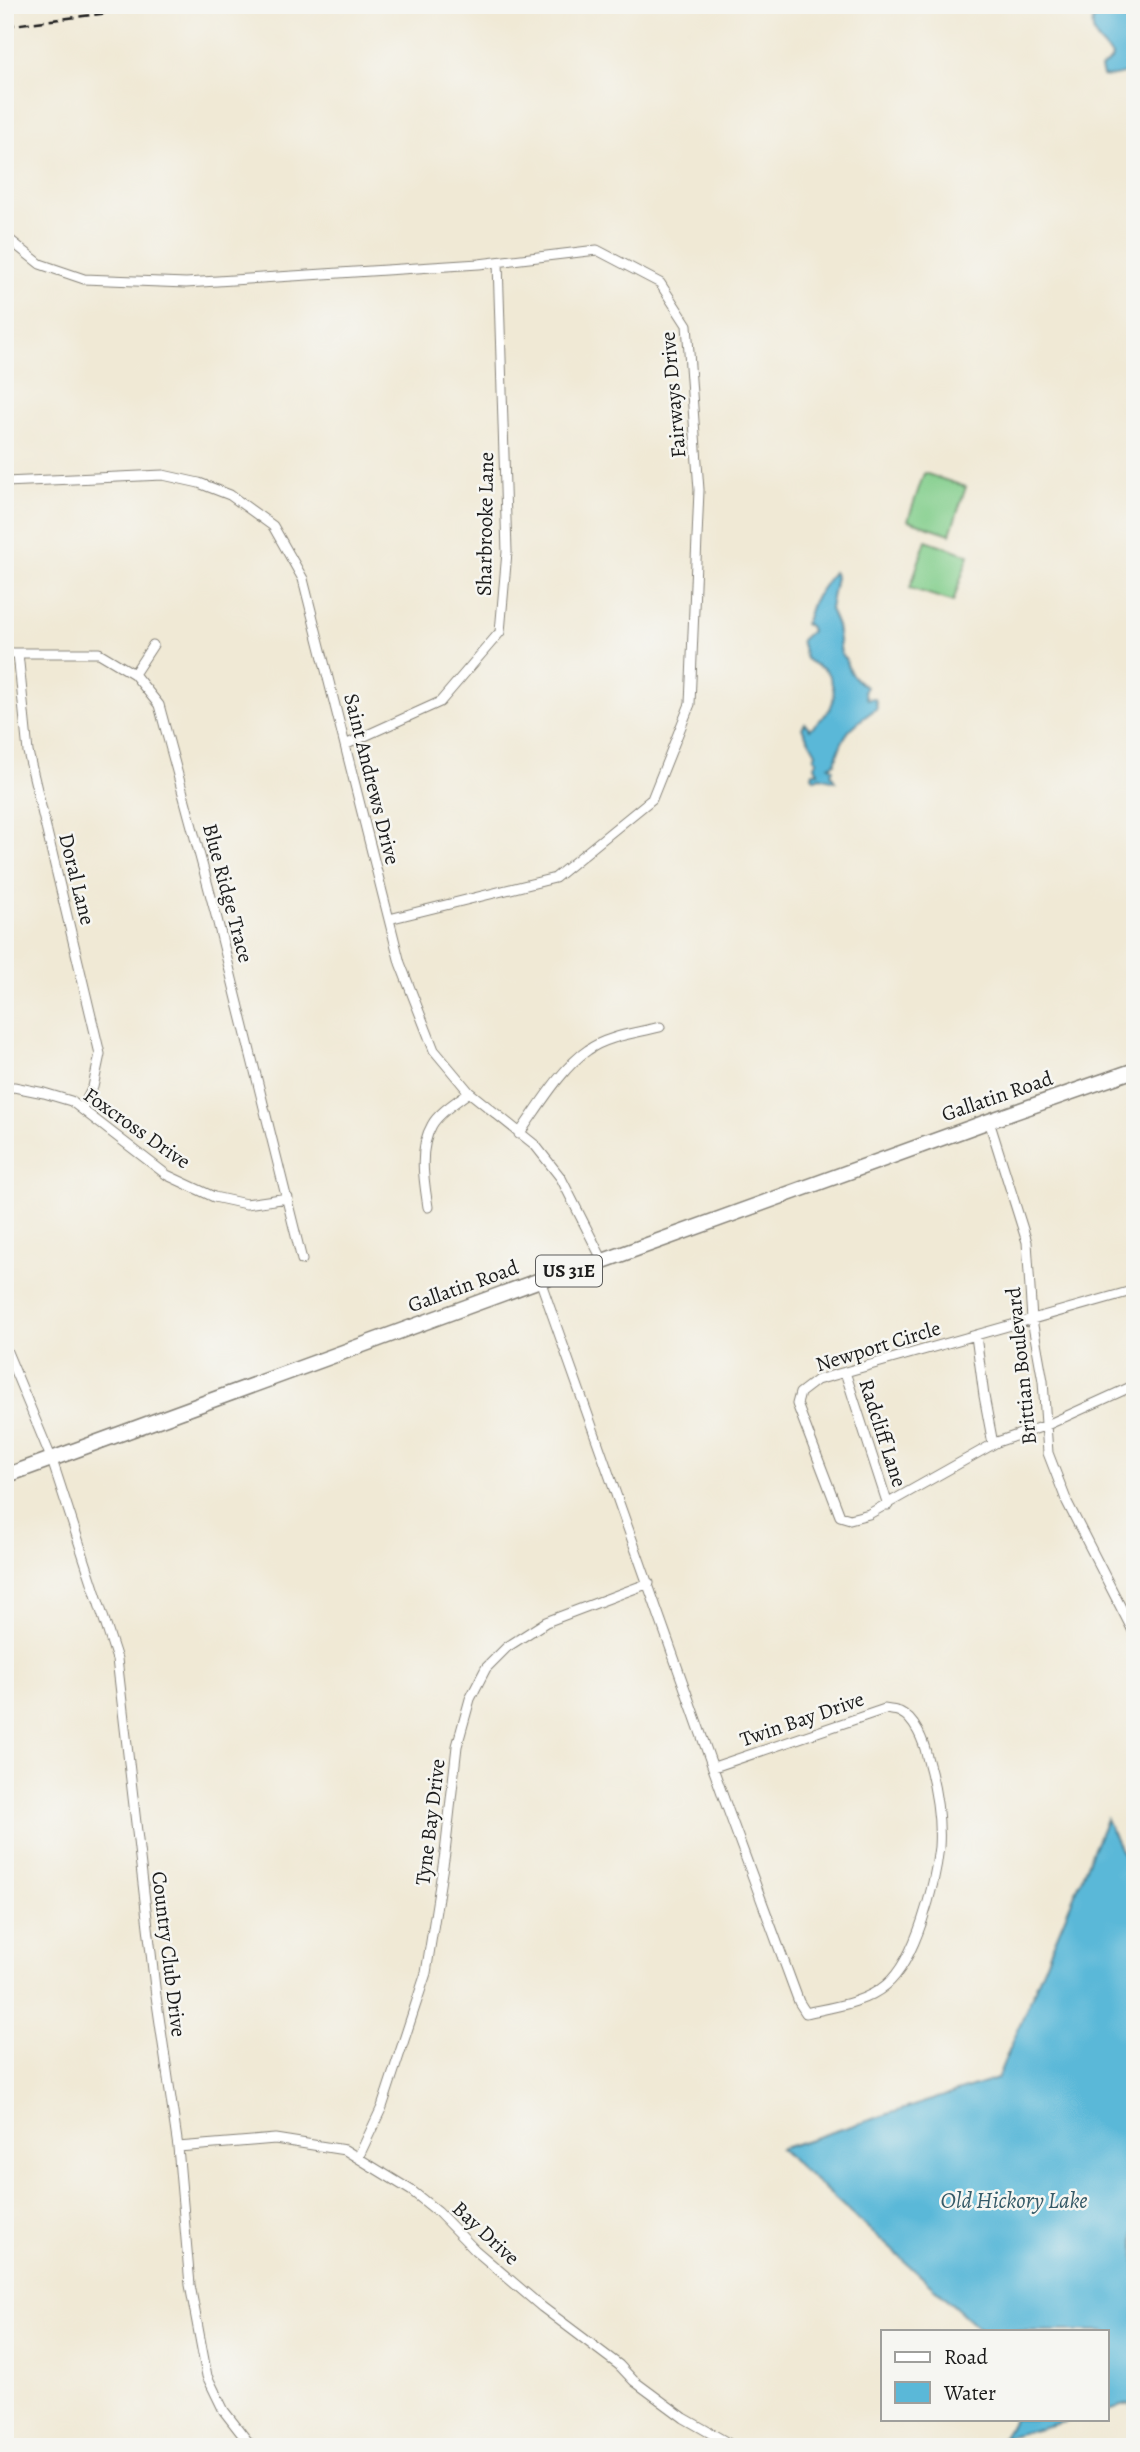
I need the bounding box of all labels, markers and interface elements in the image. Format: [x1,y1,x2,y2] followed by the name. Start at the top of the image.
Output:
[654,331,692,459] street label: Fairways Drive
[470,452,500,596] street label: Sharbrooke Lane
[337,690,407,868] street label: Saint Andrews Drive
[196,820,260,966] street label: Blue Ridge Trace
[52,830,102,928] street label: Doral Lane
[938,1064,1057,1128] street label: Gallatin Road
[78,1081,196,1175] street label: Foxcross Drive
[404,1253,523,1319] street label: Gallatin Road
[536,1256,602,1287] road number: US 31E
[999,1285,1043,1446] street label: Brittian Boulevard
[812,1314,944,1378] street label: Newport Circle
[852,1375,914,1491] street label: Radcliff Lane
[736,1685,868,1753] street label: Twin Bay Drive
[408,1757,452,1887] street label: Tyne Bay Drive
[145,1870,193,2038] street label: Country Club Drive
[940,2185,1088,2216] water label: Old Hickory Lake
[446,2195,526,2271] street label: Bay Drive
[881,2330,1108,2420] legend
[944,2343,988,2371] text: Road
[943,2379,996,2407] text: Water

